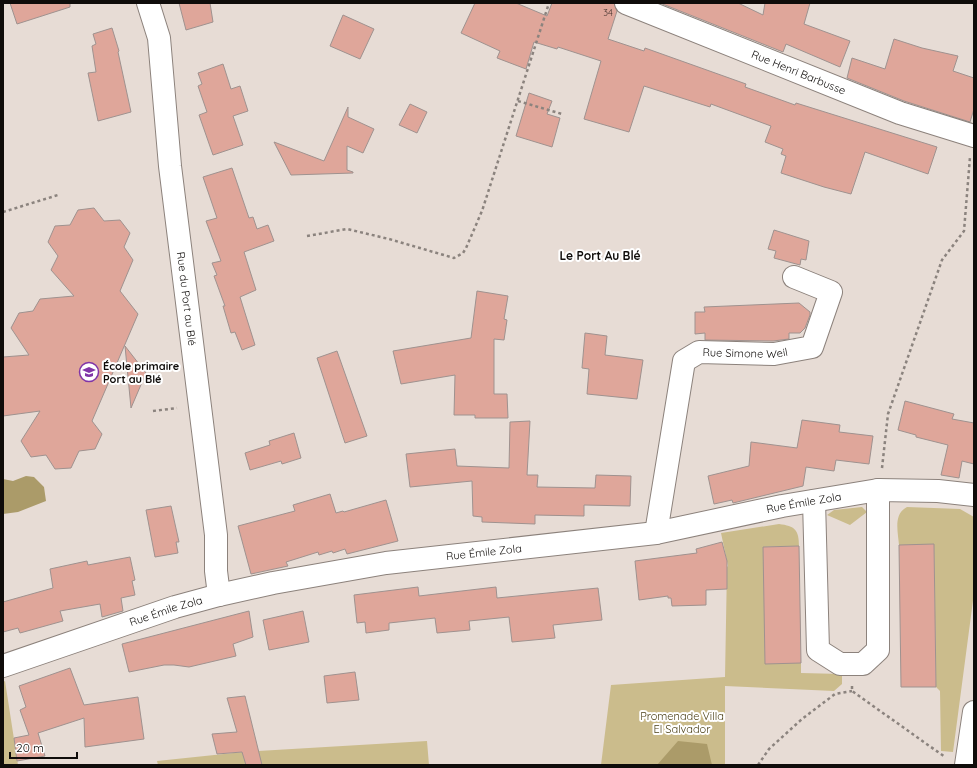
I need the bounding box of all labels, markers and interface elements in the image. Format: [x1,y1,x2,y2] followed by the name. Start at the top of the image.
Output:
[603,7,613,18] house number: 34
[749,47,848,98] street label: Rue Henri Barbusse
[559,248,641,263] district label: Le Port Au Blé
[174,251,199,347] street label: Rue du Port au Blé
[702,345,789,361] street label: Rue Simone Weil
[103,359,180,386] place label: École primaire Port au Blé
[78,361,100,383] school or university icon: École primaire Port au Blé
[765,489,842,516] street label: Rue Émile Zola
[445,541,522,563] street label: Rue Émile Zola
[127,593,204,629] street label: Rue Émile Zola
[640,709,724,736] park label: Promenade Villa El Salvador
[10,734,77,760] scale bar
[16,740,44,755] text: 20 m

